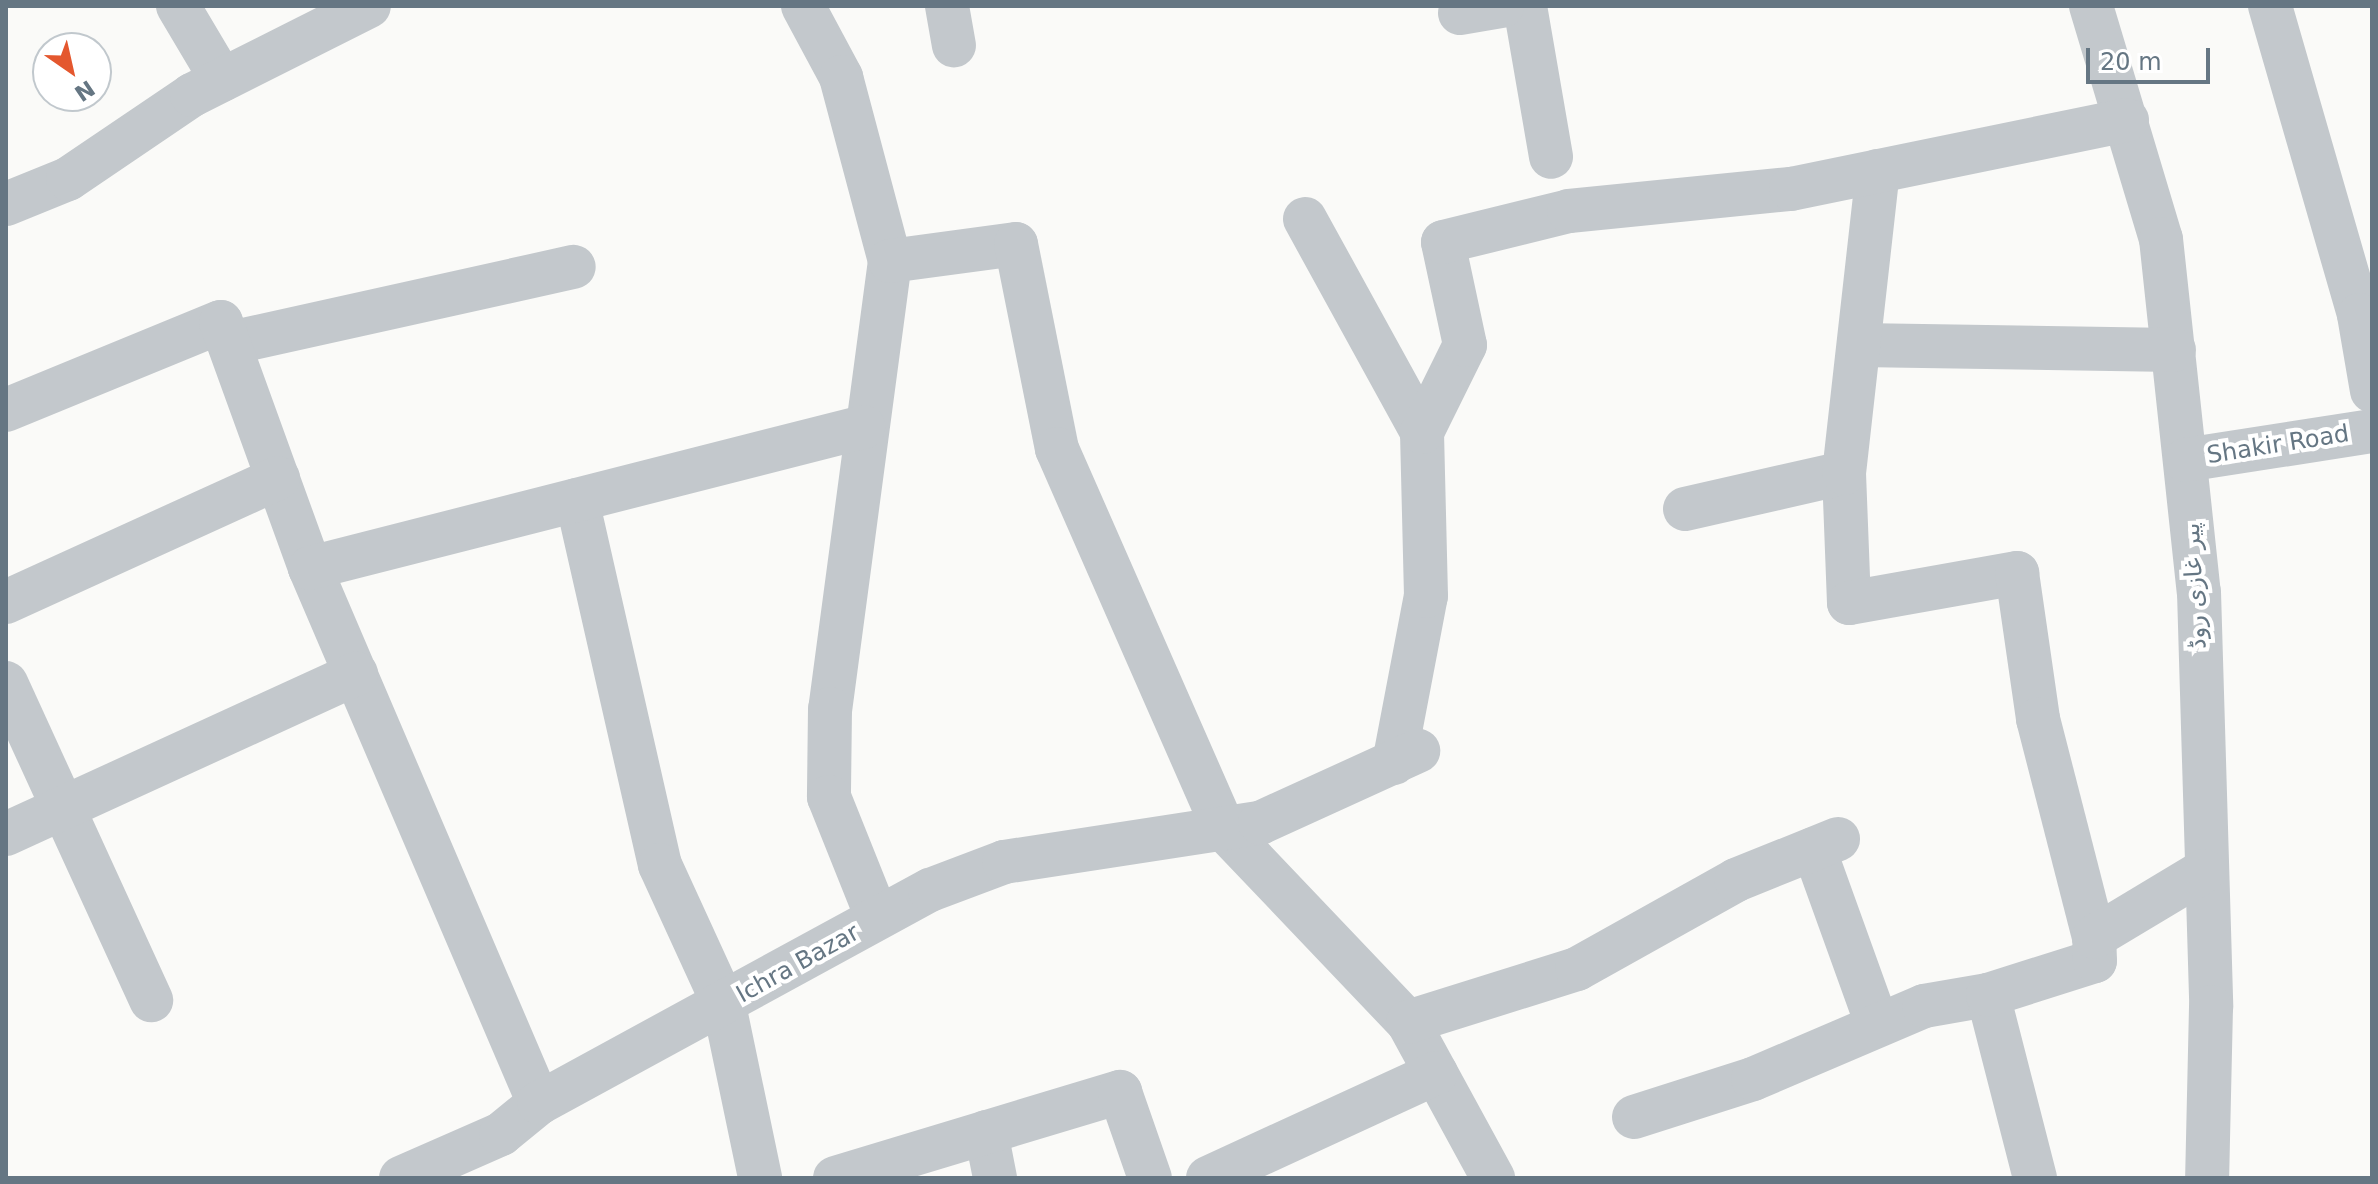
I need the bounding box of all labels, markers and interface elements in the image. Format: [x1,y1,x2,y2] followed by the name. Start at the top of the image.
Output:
[32,32,112,112] north arrow
[2090,32,2214,82] scale bar
[2100,48,2162,76] text: 20 m
[70,75,99,106] text: N
[2205,420,2351,470] street label: Shakir Road
[2177,522,2213,650] street label: پیر غازی روڈ
[732,918,864,1010] street label: Ichra Bazar

